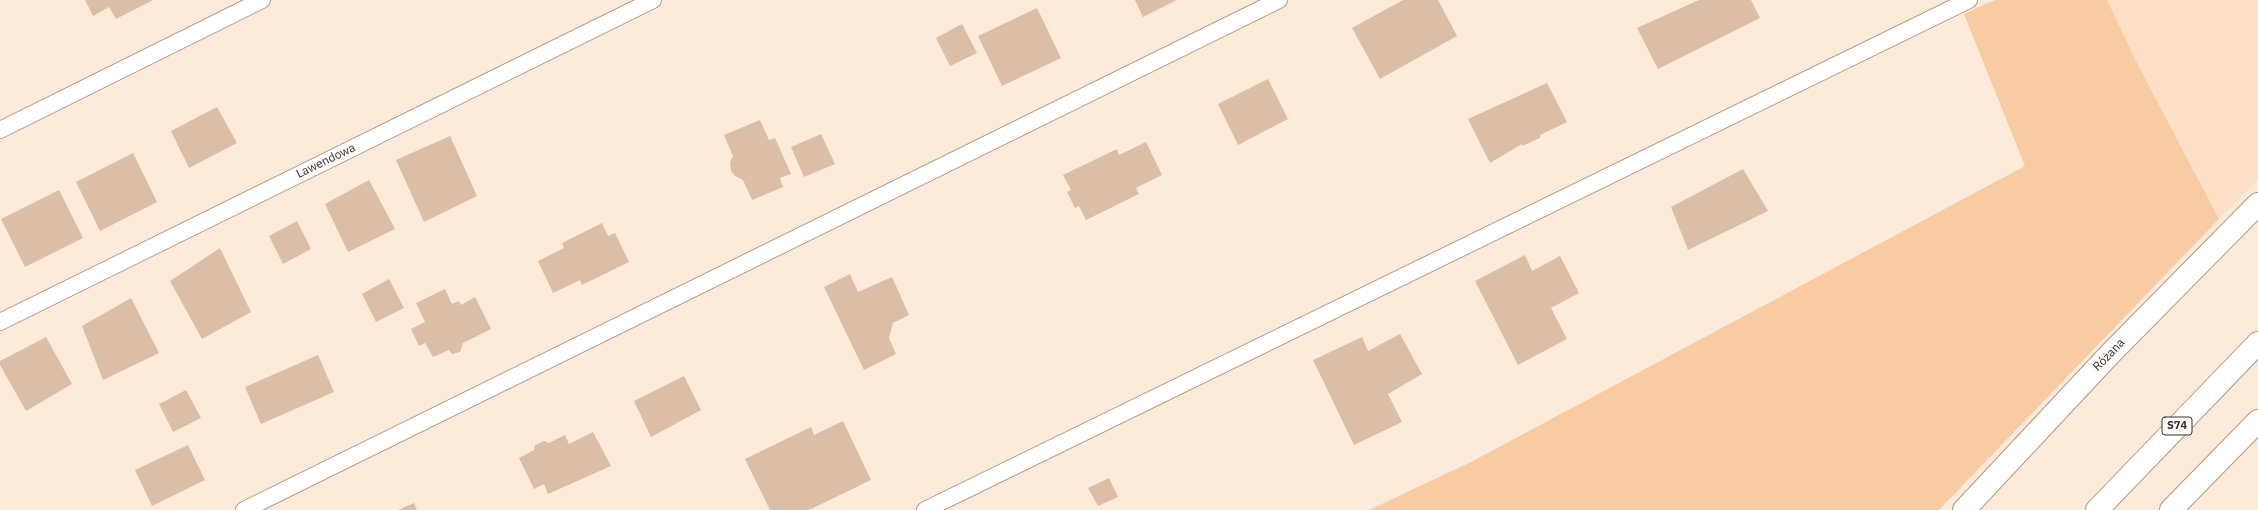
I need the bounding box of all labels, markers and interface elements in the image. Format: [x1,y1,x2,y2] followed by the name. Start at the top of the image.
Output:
[294,140,358,182] street label: Lawendowa
[2090,336,2128,374] street label: Różana
[2162,417,2192,435] road number: S74

